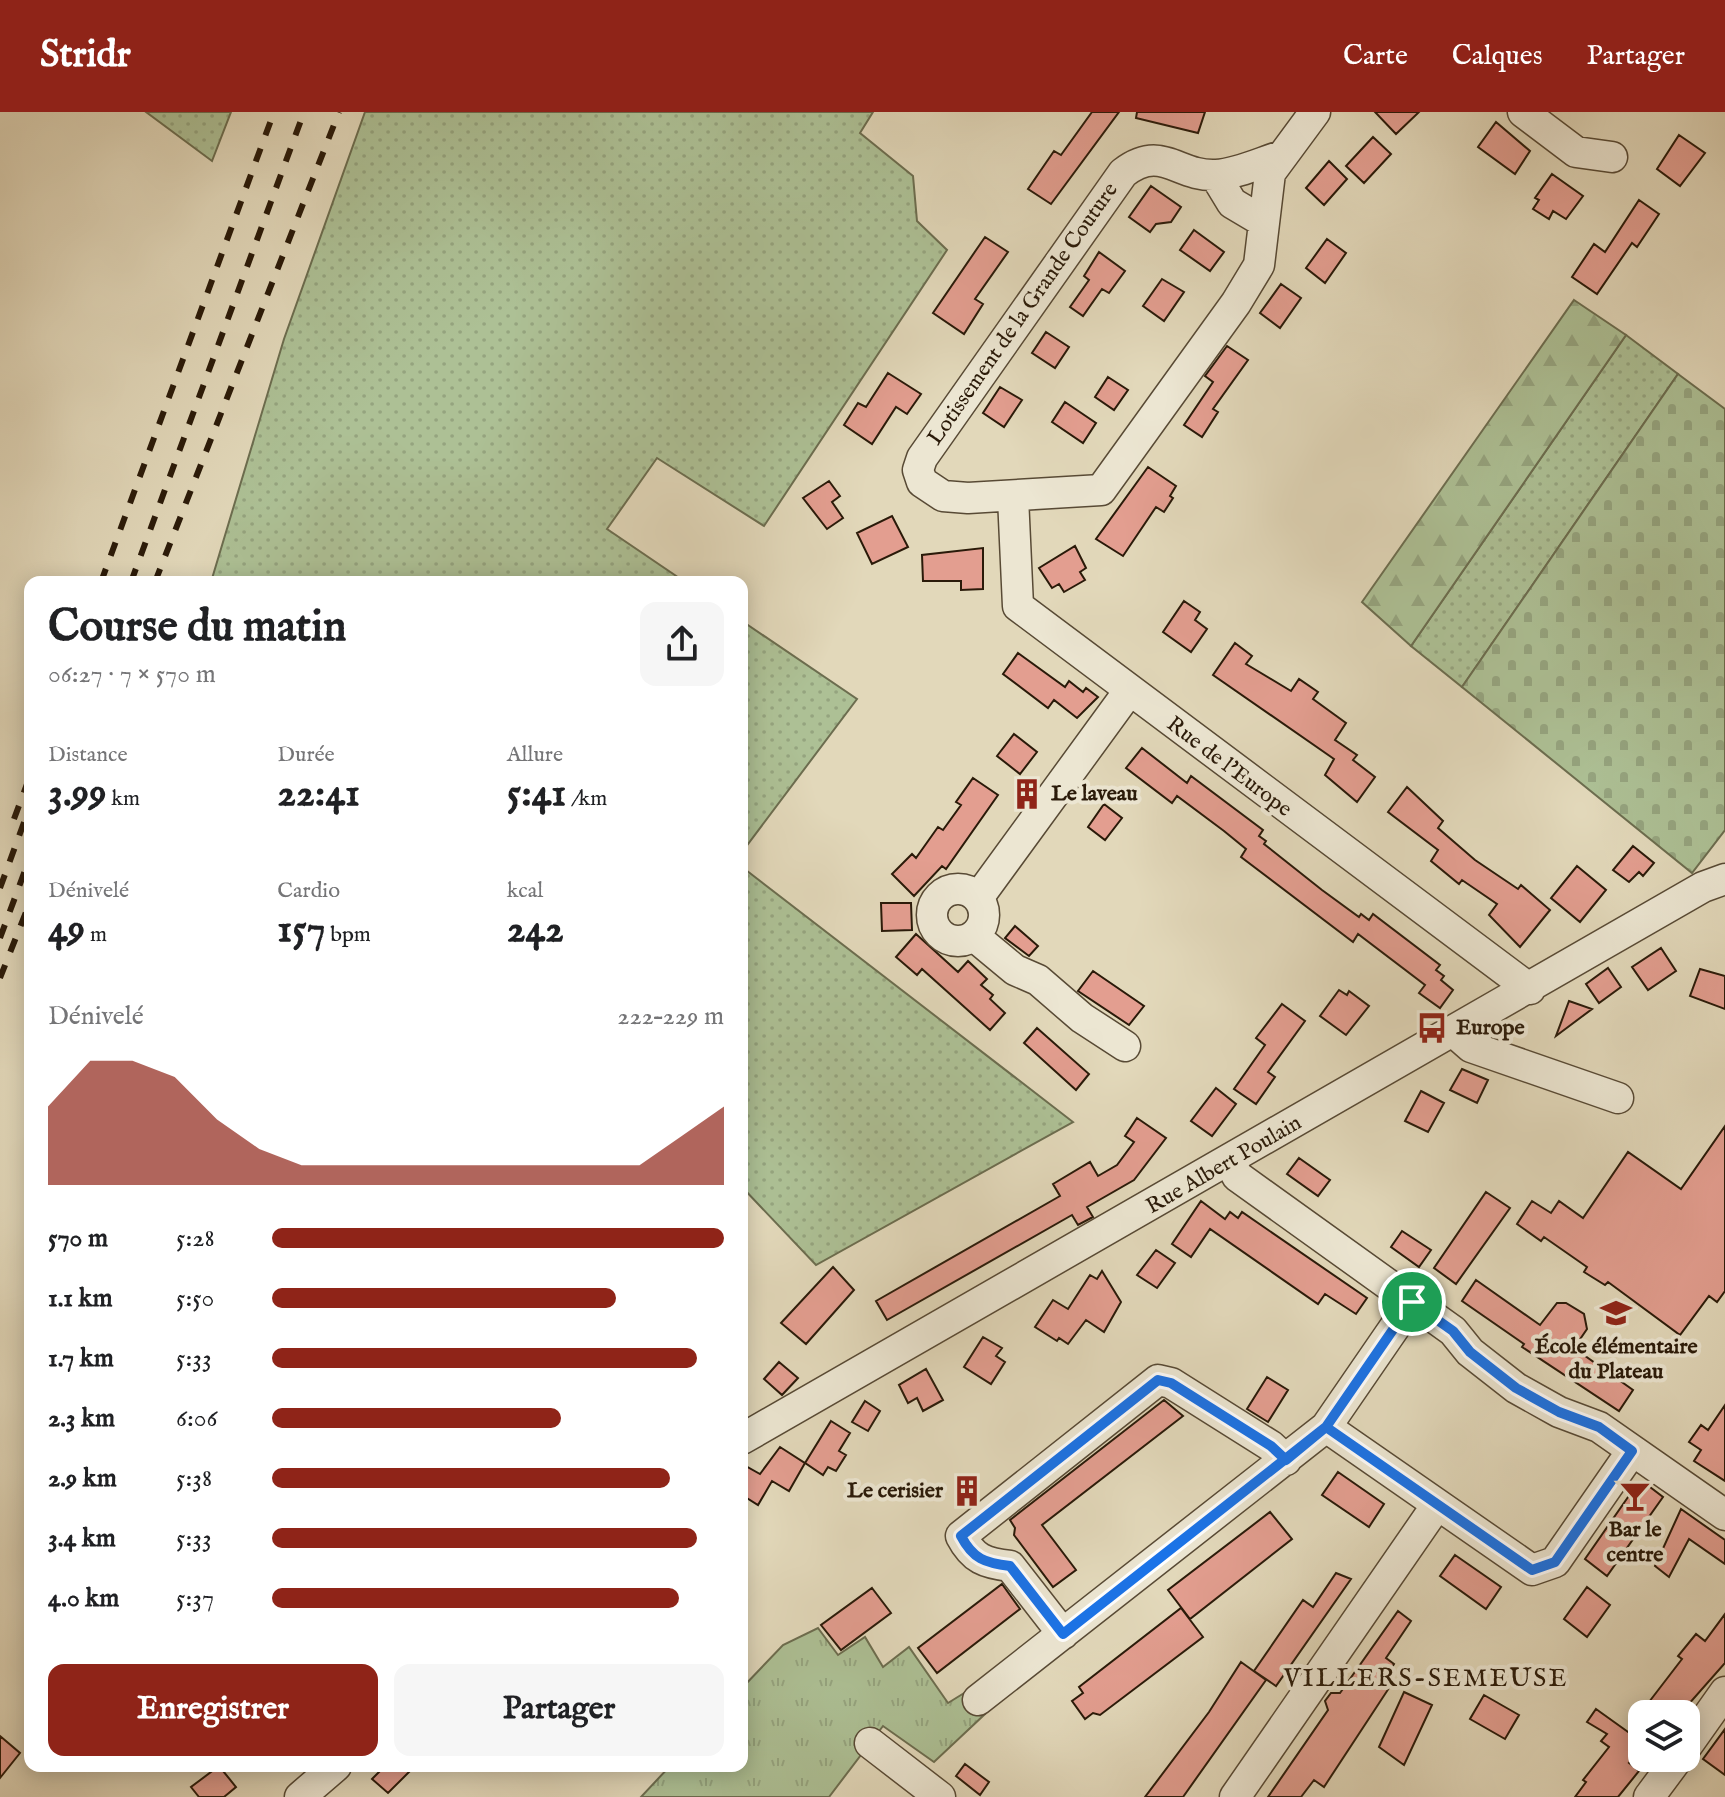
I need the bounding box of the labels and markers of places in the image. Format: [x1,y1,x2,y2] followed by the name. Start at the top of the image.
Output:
[1010,777,1044,811] building icon: Le laveau
[1051,780,1138,808] place label: Le laveau
[1415,1011,1449,1045] bus stop icon: Europe
[1456,1014,1525,1042] place label: Europe
[1378,1268,1446,1336] pin
[1599,1296,1633,1330] school or university icon: École élémentaire du Plateau
[1534,1333,1698,1386] place label: École élémentaire du Plateau
[950,1474,984,1508] building icon: Le cerisier
[847,1477,944,1505] place label: Le cerisier
[1618,1479,1652,1513] bar icon: Bar le centre
[1607,1516,1663,1569] place label: Bar le centre

